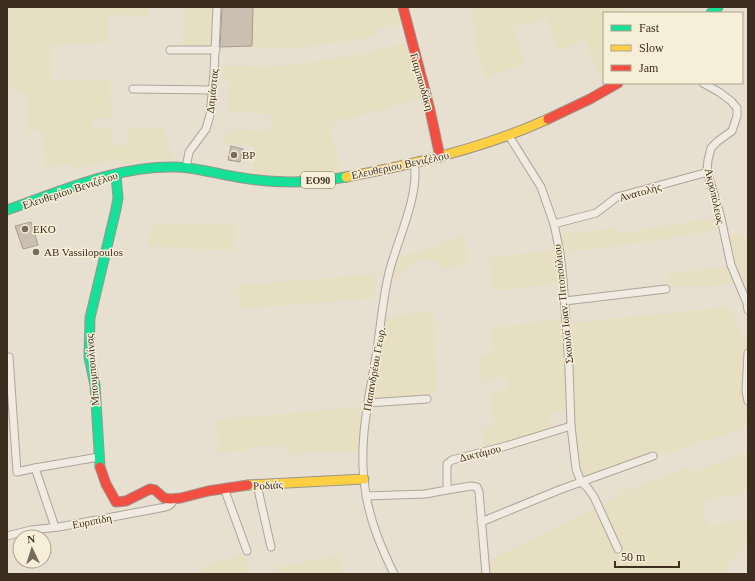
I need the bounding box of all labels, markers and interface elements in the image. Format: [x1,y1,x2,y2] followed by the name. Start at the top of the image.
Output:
[603,12,743,84] legend
[639,21,660,35] text: Fast
[639,41,664,55] text: Slow
[408,52,436,112] street label: Γιαμπουδάκη
[639,61,659,75] text: Jam
[204,67,220,114] street label: Δαμάστας
[242,149,255,161] place label: BP
[350,149,451,182] street label: Ελευθερίου Βενιζέλου
[229,150,239,160] marker: BP
[703,167,727,226] street label: Ακροπόλεως
[21,169,120,212] street label: Ελευθερίου Βενιζέλου
[301,172,335,188] road number: ΕΟ90
[618,180,663,204] street label: Ανατολής
[33,223,56,235] place label: EKO
[20,224,30,234] marker: EKO
[551,243,575,364] street label: Σκουλά Ιωαν. Πιτοπούλιου
[44,246,123,258] place label: AB Vassilopoulos
[31,247,41,257] marker: AB Vassilopoulos
[361,326,387,412] street label: Παπανδρέου Γεωρ.
[83,333,101,406] street label: Μπουμπουλίνας
[458,442,503,464] street label: Δικτάμου
[253,478,284,492] street label: Ροδιάς
[71,511,113,531] street label: Ευριπίδη
[12,529,52,569] north arrow
[27,533,36,545] text: N
[615,543,679,569] scale bar
[621,550,646,564] text: 50 m

